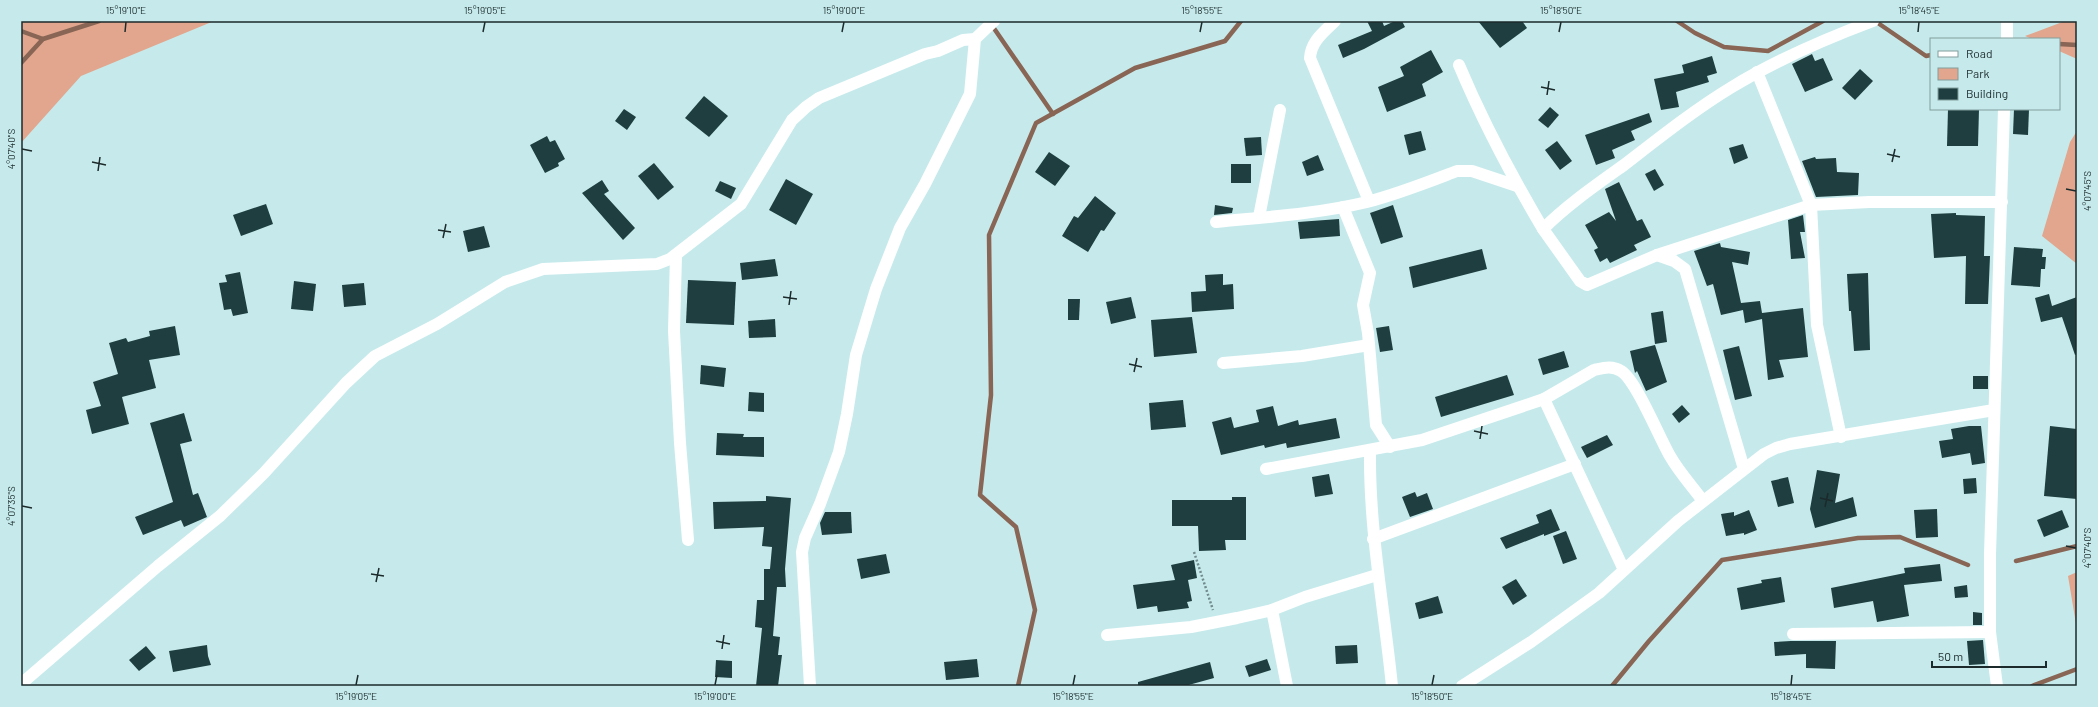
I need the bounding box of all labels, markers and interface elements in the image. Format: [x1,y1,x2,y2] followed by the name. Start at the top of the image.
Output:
[106,4,146,16] text: 15°19'10"E
[464,4,506,16] text: 15°19'05"E
[823,4,865,16] text: 15°19'00"E
[1181,4,1223,16] text: 15°18'55"E
[1540,4,1582,16] text: 15°18'50"E
[1898,4,1940,16] text: 15°18'45"E
[1930,38,2060,110] legend
[1966,46,1993,60] text: Road
[1966,66,1990,80] text: Park
[1966,86,2008,100] text: Building
[5,129,17,169] text: 4°07'40"S
[2081,171,2093,211] text: 4°07'45"S
[5,486,17,526] text: 4°07'35"S
[2081,528,2093,568] text: 4°07'40"S
[1932,643,2046,669] scale bar
[1938,649,1963,663] text: 50 m
[335,690,377,702] text: 15°19'05"E
[694,690,736,702] text: 15°19'00"E
[1052,690,1094,702] text: 15°18'55"E
[1411,690,1453,702] text: 15°18'50"E
[1770,690,1812,702] text: 15°18'45"E

